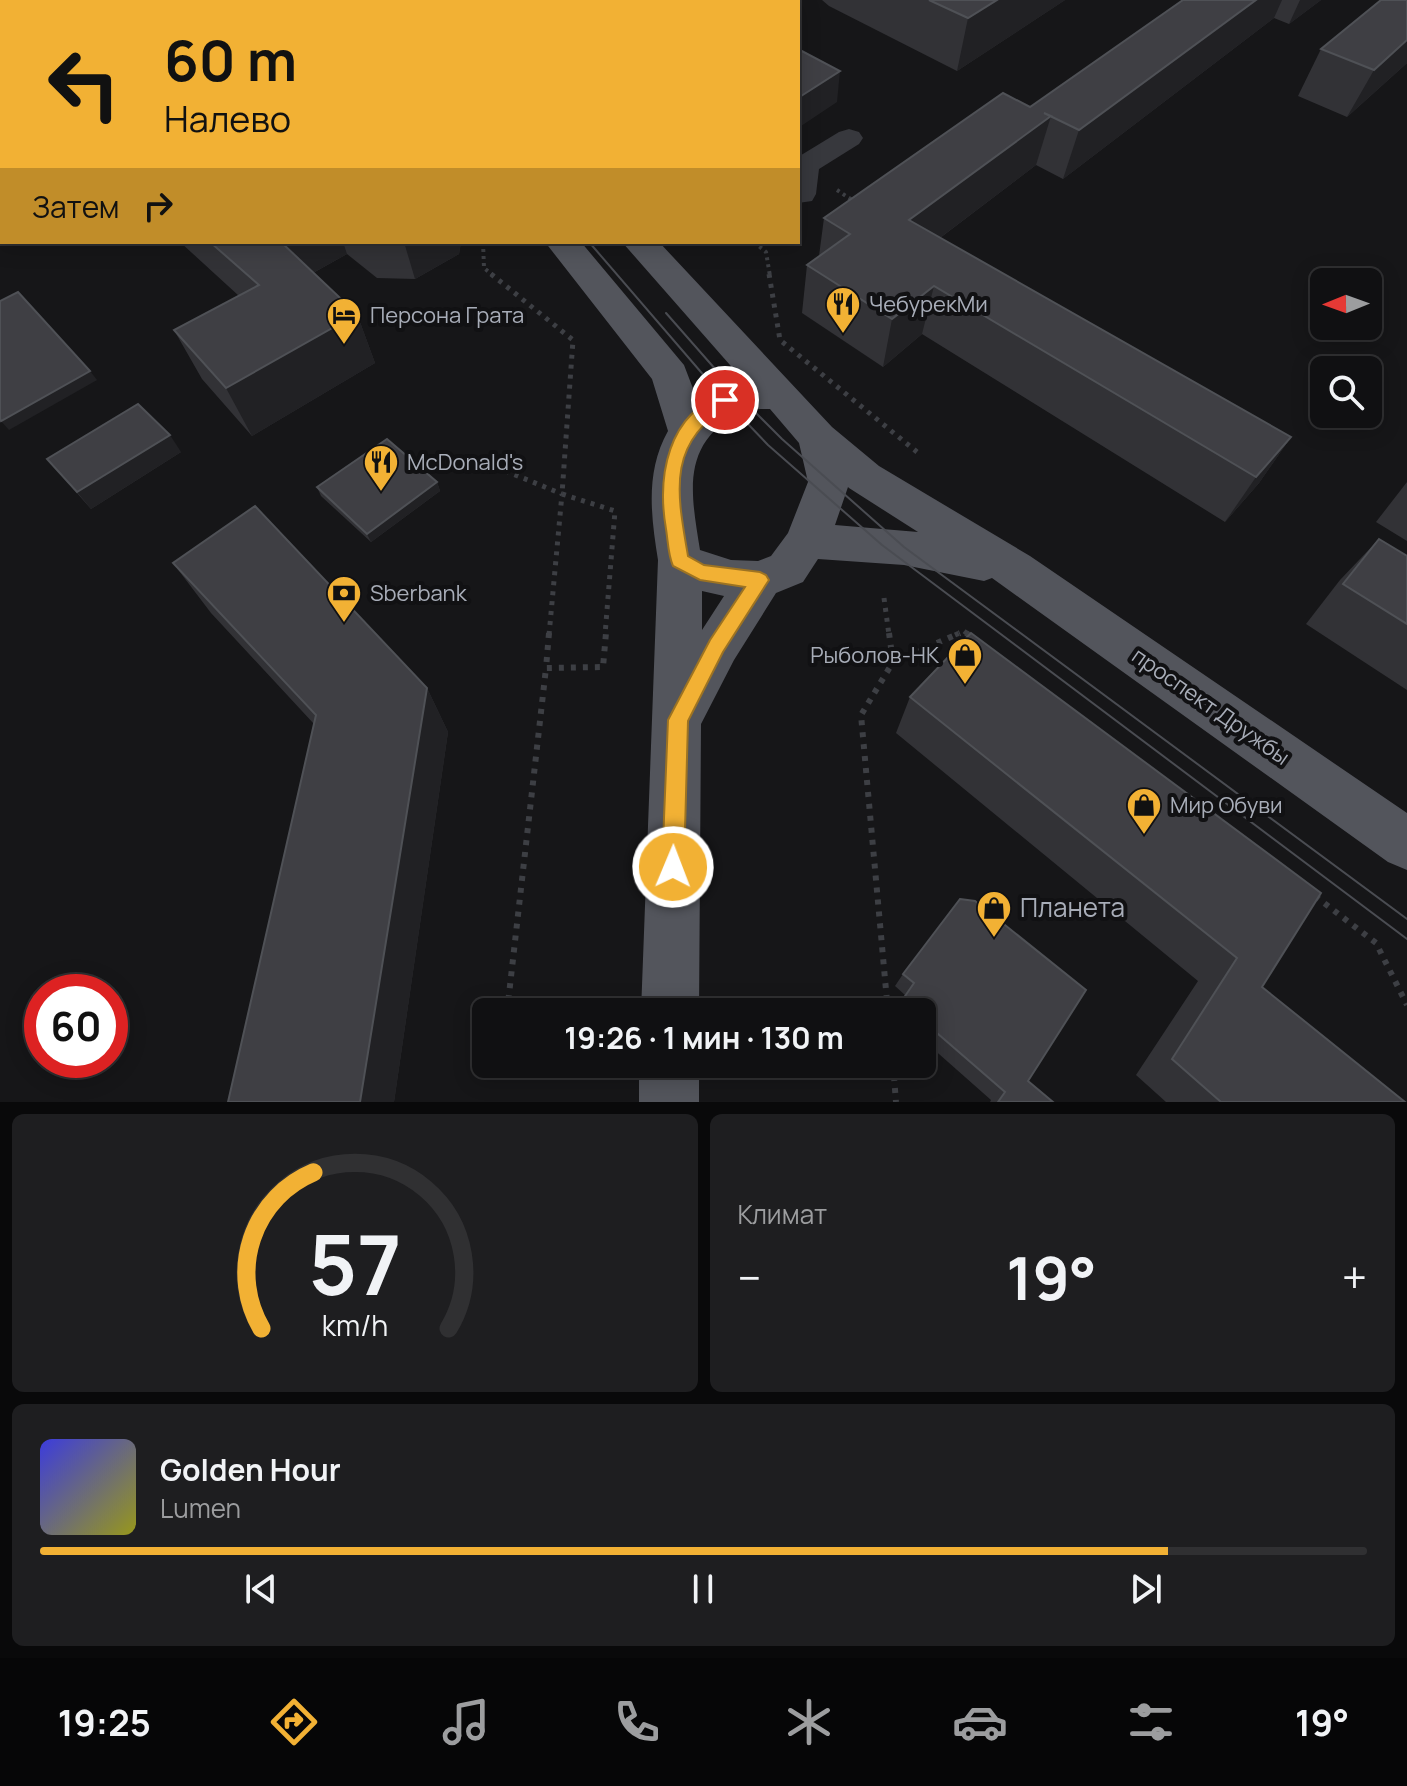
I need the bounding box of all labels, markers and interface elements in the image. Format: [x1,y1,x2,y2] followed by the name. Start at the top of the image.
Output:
[164,21,297,98] text: 60 m
[32,32,136,136] icon: left
[164,94,291,143] text: Налево
[136,184,180,228] icon: right
[32,186,120,227] text: Затем
[1310,268,1382,340] north arrow
[1310,268,1382,428] map controls
[824,285,862,335] restaurant icon: ЧебурекМи
[869,289,988,319] place label: ЧебурекМи
[325,296,363,346] hotel icon: Персона Грата
[370,300,524,330] place label: Персона Грата
[1310,356,1382,428] button: search
[691,366,759,434] pin
[703,378,747,422] icon: arrive
[362,443,400,493] restaurant icon: McDonald's
[407,447,523,477] place label: McDonald's
[325,574,363,624] bank icon: Sberbank
[370,578,468,608] place label: Sberbank
[946,636,984,686] shop icon: Рыболов-НК
[810,640,940,670] place label: Рыболов-НК
[1126,640,1296,772] street label: проспект Дружбы
[1125,786,1163,836] shop icon: Мир Обуви
[1170,790,1283,820] place label: Мир Обуви
[631,825,715,909] position arrow
[975,889,1013,939] shop icon: Планета
[1020,889,1125,925] place label: Планета
[24,974,128,1078] speed limit sign: 60
[564,1017,844,1058] text: 19:26 · 1 мин · 130 m
[738,1196,827,1232] text: Климат
[308,1206,401,1320] text: 57
[1006,1236,1097,1318] text: 19°
[738,1247,761,1307] text: −
[1342,1247,1367,1307] text: +
[322,1306,388,1345] text: km/h
[160,1449,341,1490] text: Golden Hour
[160,1490,241,1526] text: Lumen
[239,1567,283,1611] icon: previous
[681,1567,725,1611] icon: pause
[1124,1567,1168,1611] icon: next
[266,1694,322,1750] icon: directions
[438,1694,494,1750] icon: music
[609,1694,665,1750] icon: phone
[781,1694,837,1750] icon: climate
[952,1694,1008,1750] icon: car
[1123,1694,1179,1750] icon: filters
[58,1698,151,1747] text: 19:25
[1295,1698,1349,1747] text: 19°

